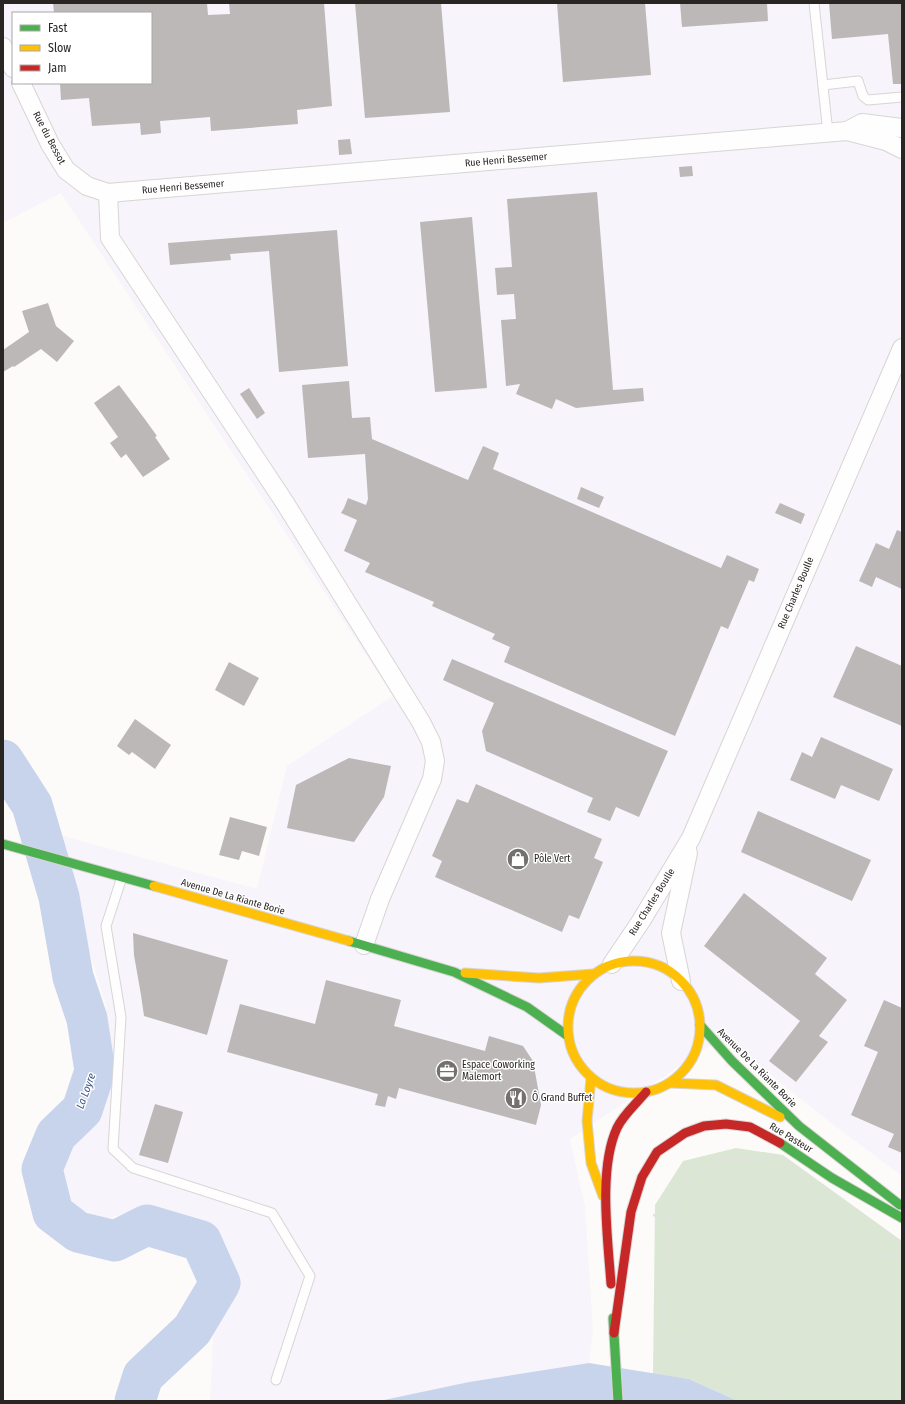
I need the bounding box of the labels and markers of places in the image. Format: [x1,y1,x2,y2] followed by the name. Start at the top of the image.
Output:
[505,846,531,872] shop icon: Pôle Vert
[534,853,571,865] place label: Pôle Vert
[434,1058,460,1084] office icon: Espace Coworking Malemort
[462,1059,535,1083] place label: Espace Coworking Malemort
[503,1085,529,1111] restaurant icon: Ô Grand Buffet
[532,1090,593,1104] place label: Ô Grand Buffet

